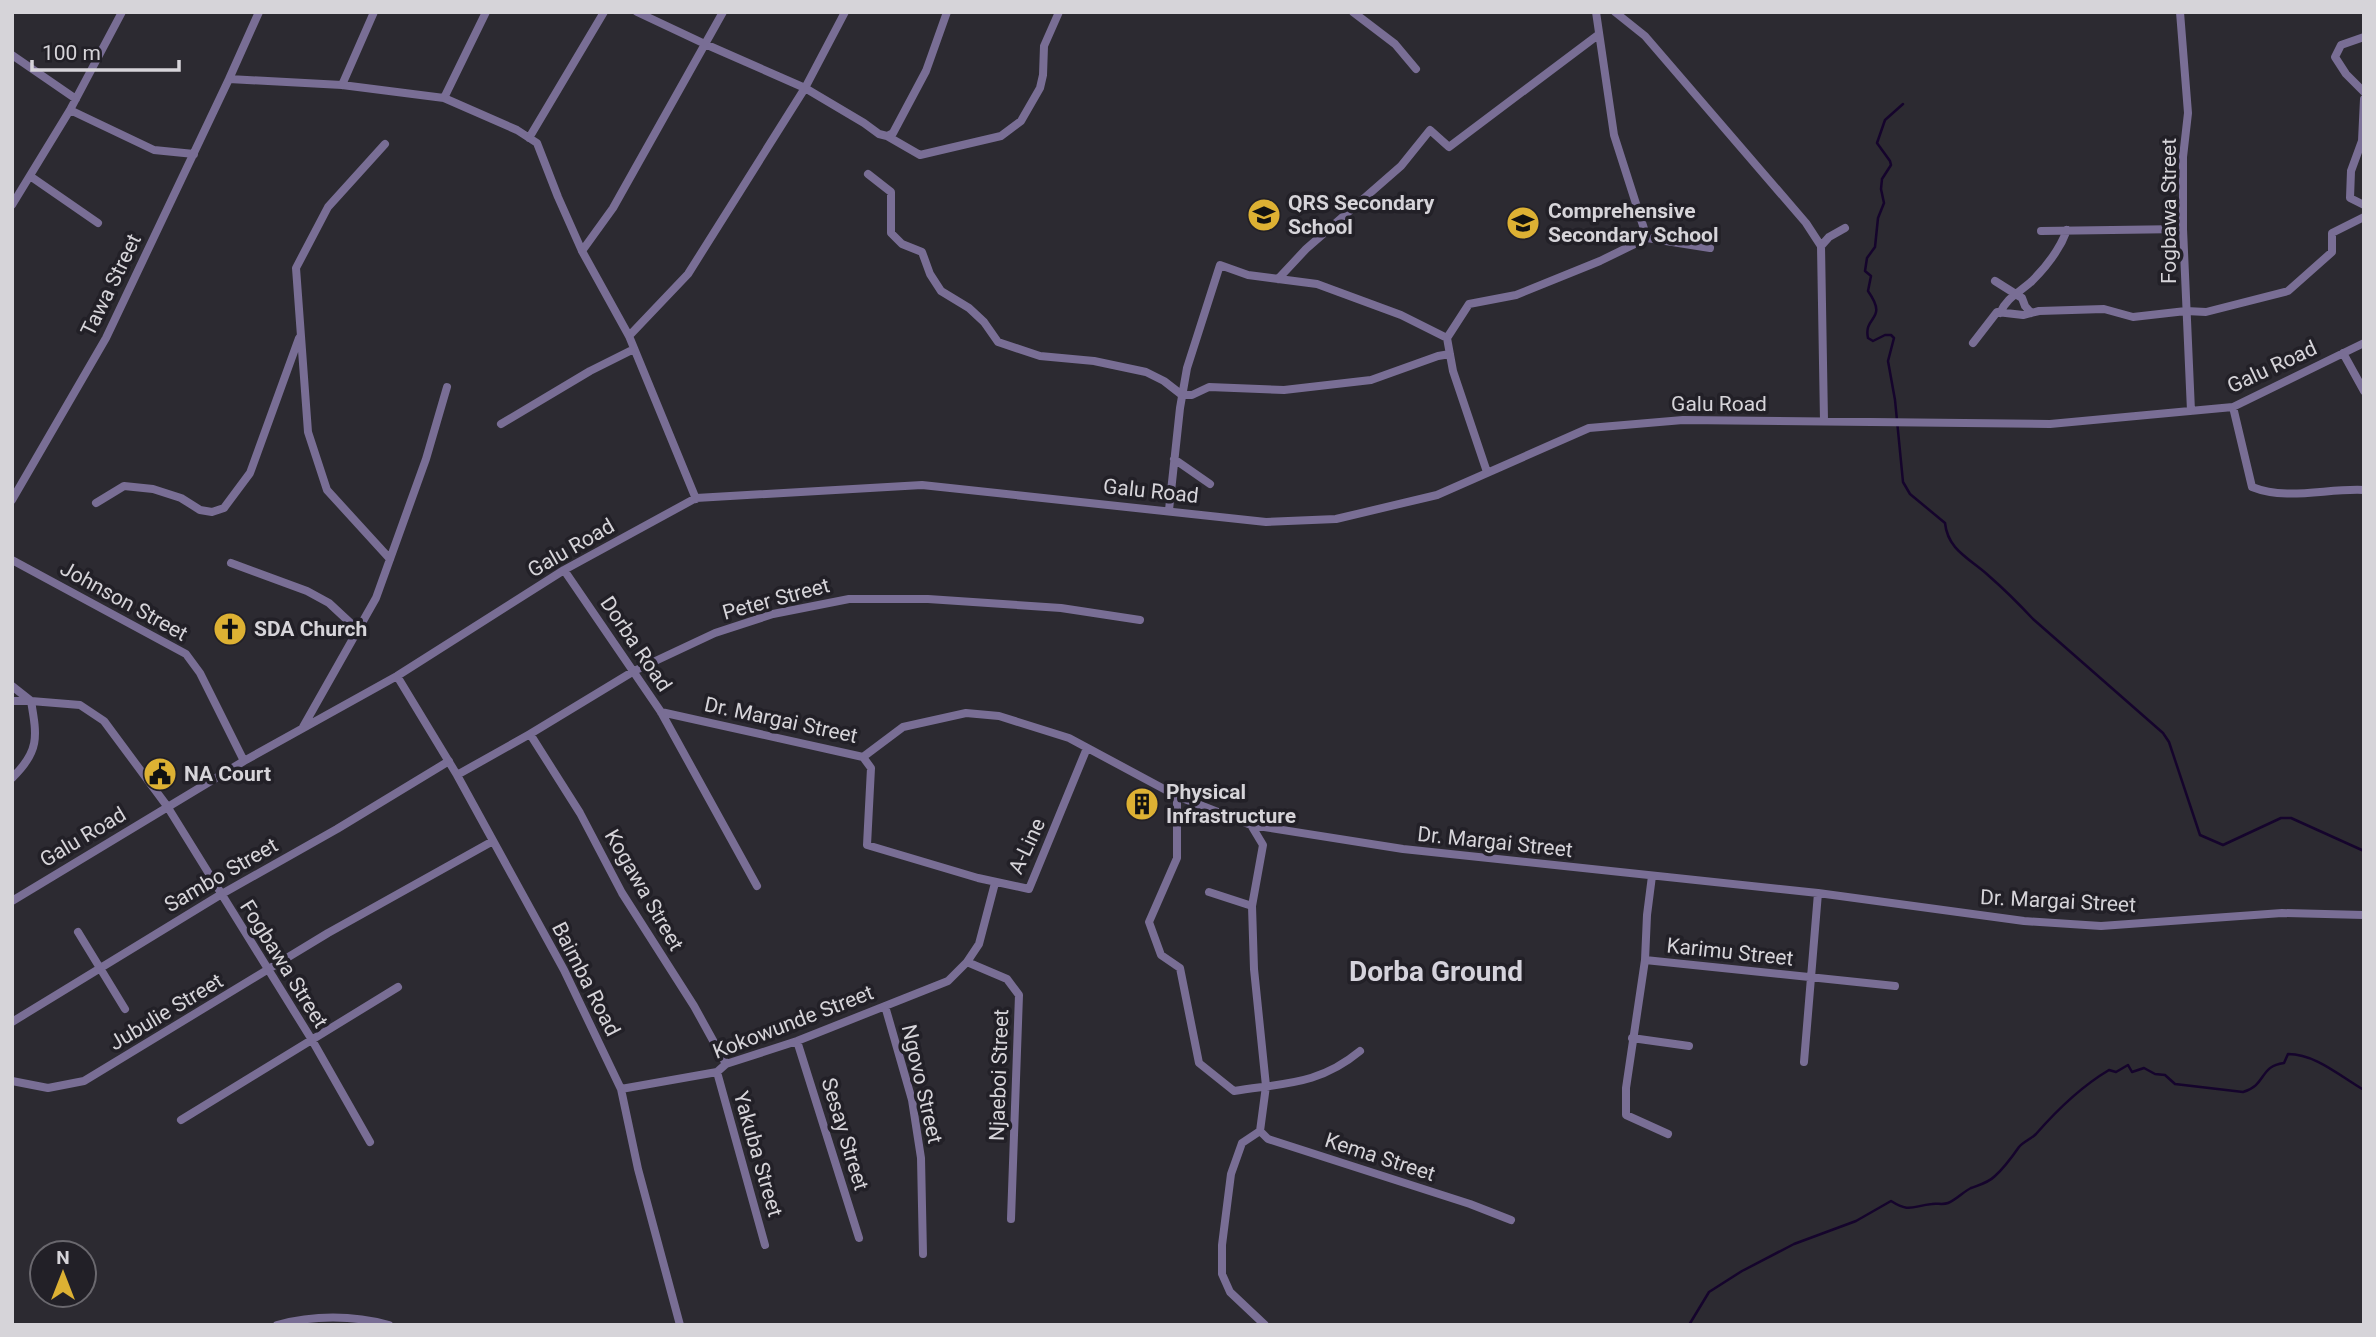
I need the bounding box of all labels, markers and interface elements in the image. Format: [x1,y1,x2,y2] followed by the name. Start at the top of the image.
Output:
[32,28,178,72] scale bar
[42,41,101,65] text: 100 m
[2157,138,2181,284] street label: Fogbawa Street
[1288,191,1435,239] place label: QRS Secondary School
[1245,196,1283,234] school or university icon: QRS Secondary School
[1548,199,1718,247] place label: Comprehensive Secondary School
[1504,204,1542,242] school or university icon: Comprehensive Secondary School
[76,230,146,340] street label: Tawa Street
[2224,336,2320,398] street label: Galu Road
[1671,392,1767,416] street label: Galu Road
[1102,474,1200,508] street label: Galu Road
[524,514,618,582] street label: Galu Road
[56,556,192,646] street label: Johnson Street
[720,573,832,625] street label: Peter Street
[595,592,677,696] street label: Dorba Road
[211,610,249,648] church icon: SDA Church
[254,617,367,641] place label: SDA Church
[702,692,860,748] street label: Dr. Margai Street
[141,755,179,793] public building icon: NA Court
[184,762,271,786] place label: NA Court
[1166,780,1296,828] place label: Physical Infrastructure
[1123,785,1161,823] building icon: Physical Infrastructure
[36,802,130,872] street label: Galu Road
[1004,814,1050,878] street label: A-Line
[1416,822,1574,862] street label: Dr. Margai Street
[600,825,688,955] street label: Kogawa Street
[160,833,282,917] street label: Sambo Street
[1979,885,2137,917] street label: Dr. Margai Street
[235,896,333,1032] street label: Fogbawa Street
[547,918,625,1040] street label: Baimba Road
[1665,933,1795,971] street label: Karimu Street
[1349,955,1523,988] district label: Dorba Ground
[105,969,227,1055] street label: Jubulie Street
[709,980,877,1064] street label: Kokowunde Street
[985,1008,1013,1141] street label: Njaeboi Street
[897,1022,947,1146] street label: Ngovo Street
[817,1075,874,1193] street label: Sesay Street
[729,1089,787,1220] street label: Yakuba Street
[1322,1128,1438,1186] street label: Kema Street
[28,1239,98,1309] north arrow
[56,1246,70,1269] text: N

